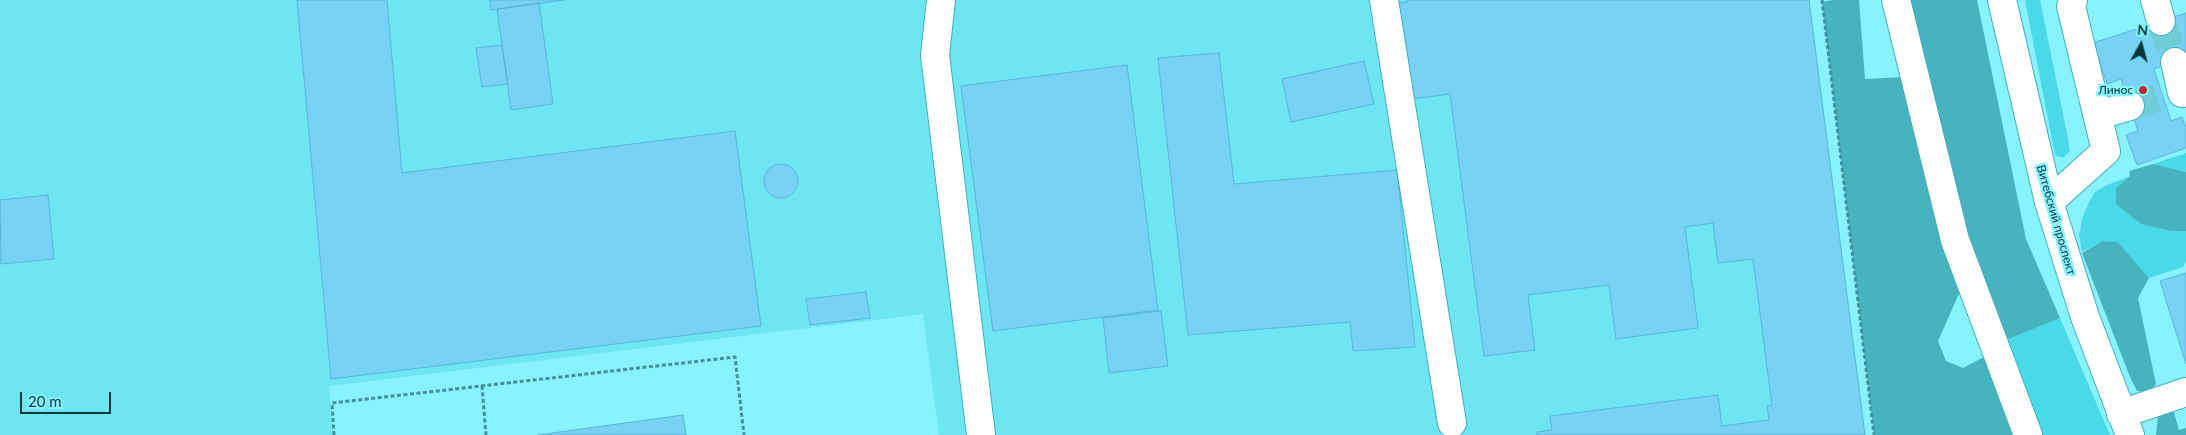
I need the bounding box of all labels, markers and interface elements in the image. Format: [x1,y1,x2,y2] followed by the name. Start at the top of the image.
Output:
[2116,20,2166,70] north arrow
[2136,21,2149,39] text: N
[2098,83,2133,97] place label: Линос
[2137,84,2149,96] marker: Линос
[2033,163,2079,277] street label: Витебский проспект
[22,382,114,414] scale bar
[28,392,62,410] text: 20 m

